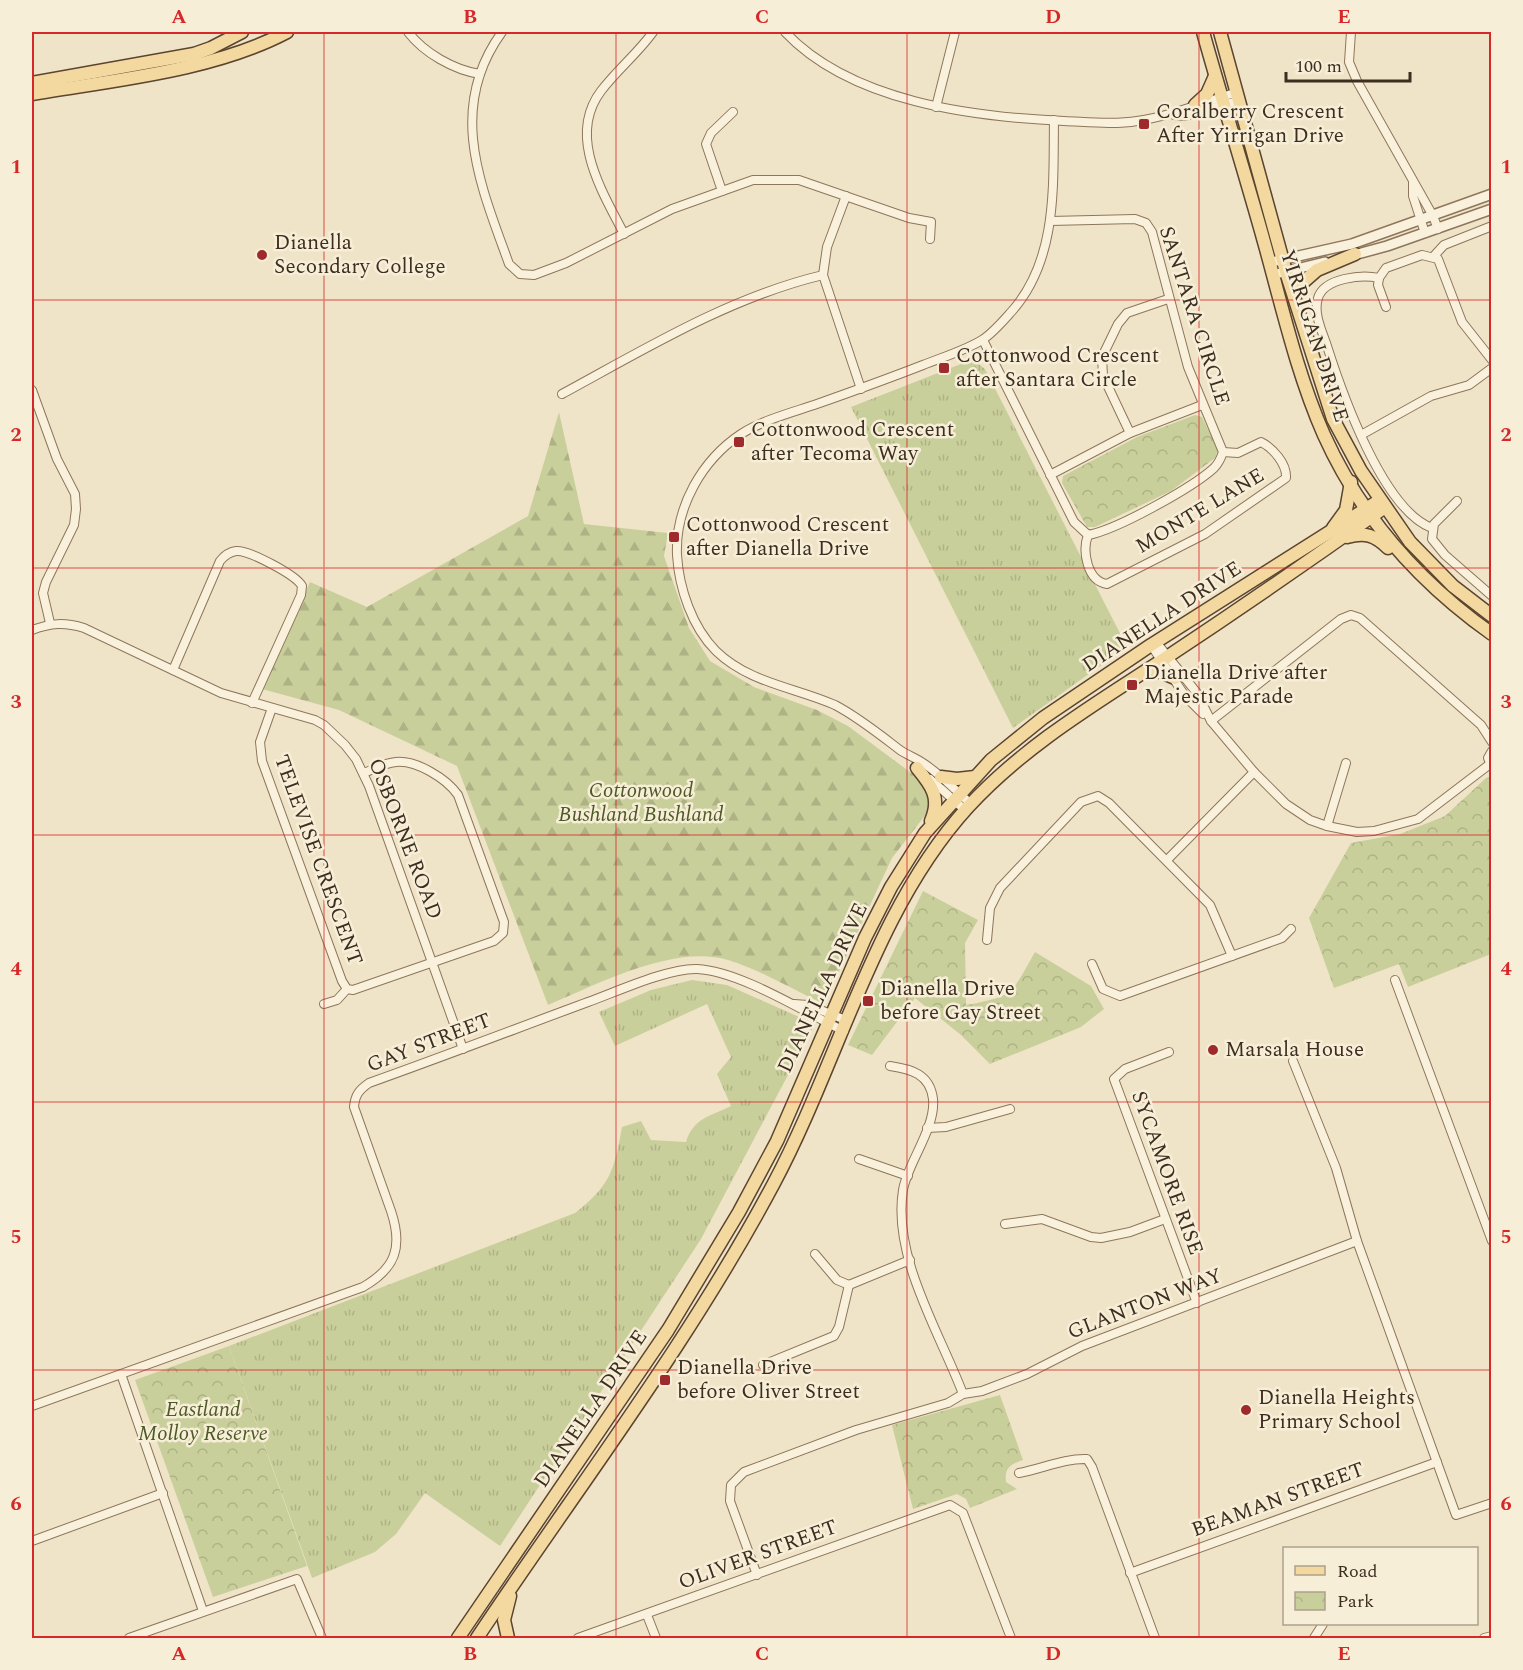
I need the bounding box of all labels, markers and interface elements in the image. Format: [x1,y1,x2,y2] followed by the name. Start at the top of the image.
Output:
[171,2,187,32] text: A
[463,2,477,32] text: B
[755,2,769,32] text: C
[1045,2,1061,32] text: D
[1337,2,1351,32] text: E
[1286,45,1410,83] scale bar
[1295,53,1342,80] text: 100 m
[1156,96,1344,152] place label: Coralberry Crescent After Yirrigan Drive
[1137,117,1151,131] marker: Coralberry Crescent After Yirrigan Drive
[10,152,22,182] text: 1
[1500,152,1512,182] text: 1
[1150,222,1238,410] street label: SANTARA CIRCLE
[274,227,446,283] place label: Dianella Secondary College
[1271,245,1357,427] street label: YIRRIGAN DRIVE
[255,248,269,262] marker: Dianella Secondary College
[956,340,1159,396] place label: Cottonwood Crescent after Santara Circle
[937,361,951,375] marker: Cottonwood Crescent after Santara Circle
[751,414,954,470] place label: Cottonwood Crescent after Tecoma Way
[10,420,22,450] text: 2
[1500,420,1512,450] text: 2
[732,435,746,449] marker: Cottonwood Crescent after Tecoma Way
[1129,460,1271,562] street label: MONTE LANE
[686,509,889,565] place label: Cottonwood Crescent after Dianella Drive
[667,530,681,544] marker: Cottonwood Crescent after Dianella Drive
[1076,553,1248,681] street label: DIANELLA DRIVE
[1144,657,1327,713] place label: Dianella Drive after Majestic Parade
[1125,678,1139,692] marker: Dianella Drive after Majestic Parade
[10,687,22,717] text: 3
[1500,687,1512,717] text: 3
[265,750,371,970] street label: TELEVISE CRESCENT
[360,754,450,924] street label: OSBORNE ROAD
[558,775,724,831] park label: Cottonwood Bushland Bushland
[769,897,877,1079] street label: DIANELLA DRIVE
[10,954,22,984] text: 4
[1500,954,1512,984] text: 4
[880,973,1041,1029] place label: Dianella Drive before Gay Street
[861,994,875,1008] marker: Dianella Drive before Gay Street
[362,1005,496,1081] street label: GAY STREET
[1225,1034,1364,1066] place label: Marsala House
[1206,1043,1220,1057] marker: Marsala House
[1122,1086,1212,1260] street label: SYCAMORE RISE
[10,1222,22,1252] text: 5
[1500,1222,1512,1252] text: 5
[1063,1260,1227,1348] street label: GLANTON WAY
[526,1323,656,1495] street label: DIANELLA DRIVE
[677,1352,860,1408] place label: Dianella Drive before Oliver Street
[658,1373,672,1387] marker: Dianella Drive before Oliver Street
[1258,1382,1415,1438] place label: Dianella Heights Primary School
[138,1394,268,1450] park label: Eastland Molloy Reserve
[1239,1403,1253,1417] marker: Dianella Heights Primary School
[1187,1454,1369,1546] street label: BEAMAN STREET
[10,1489,22,1519] text: 6
[1500,1489,1512,1519] text: 6
[674,1511,842,1599] street label: OLIVER STREET
[1283,1547,1478,1625] legend
[1337,1558,1378,1585] text: Road
[1337,1588,1374,1615] text: Park
[171,1639,187,1669] text: A
[463,1639,477,1669] text: B
[755,1639,769,1669] text: C
[1045,1639,1061,1669] text: D
[1337,1639,1351,1669] text: E

